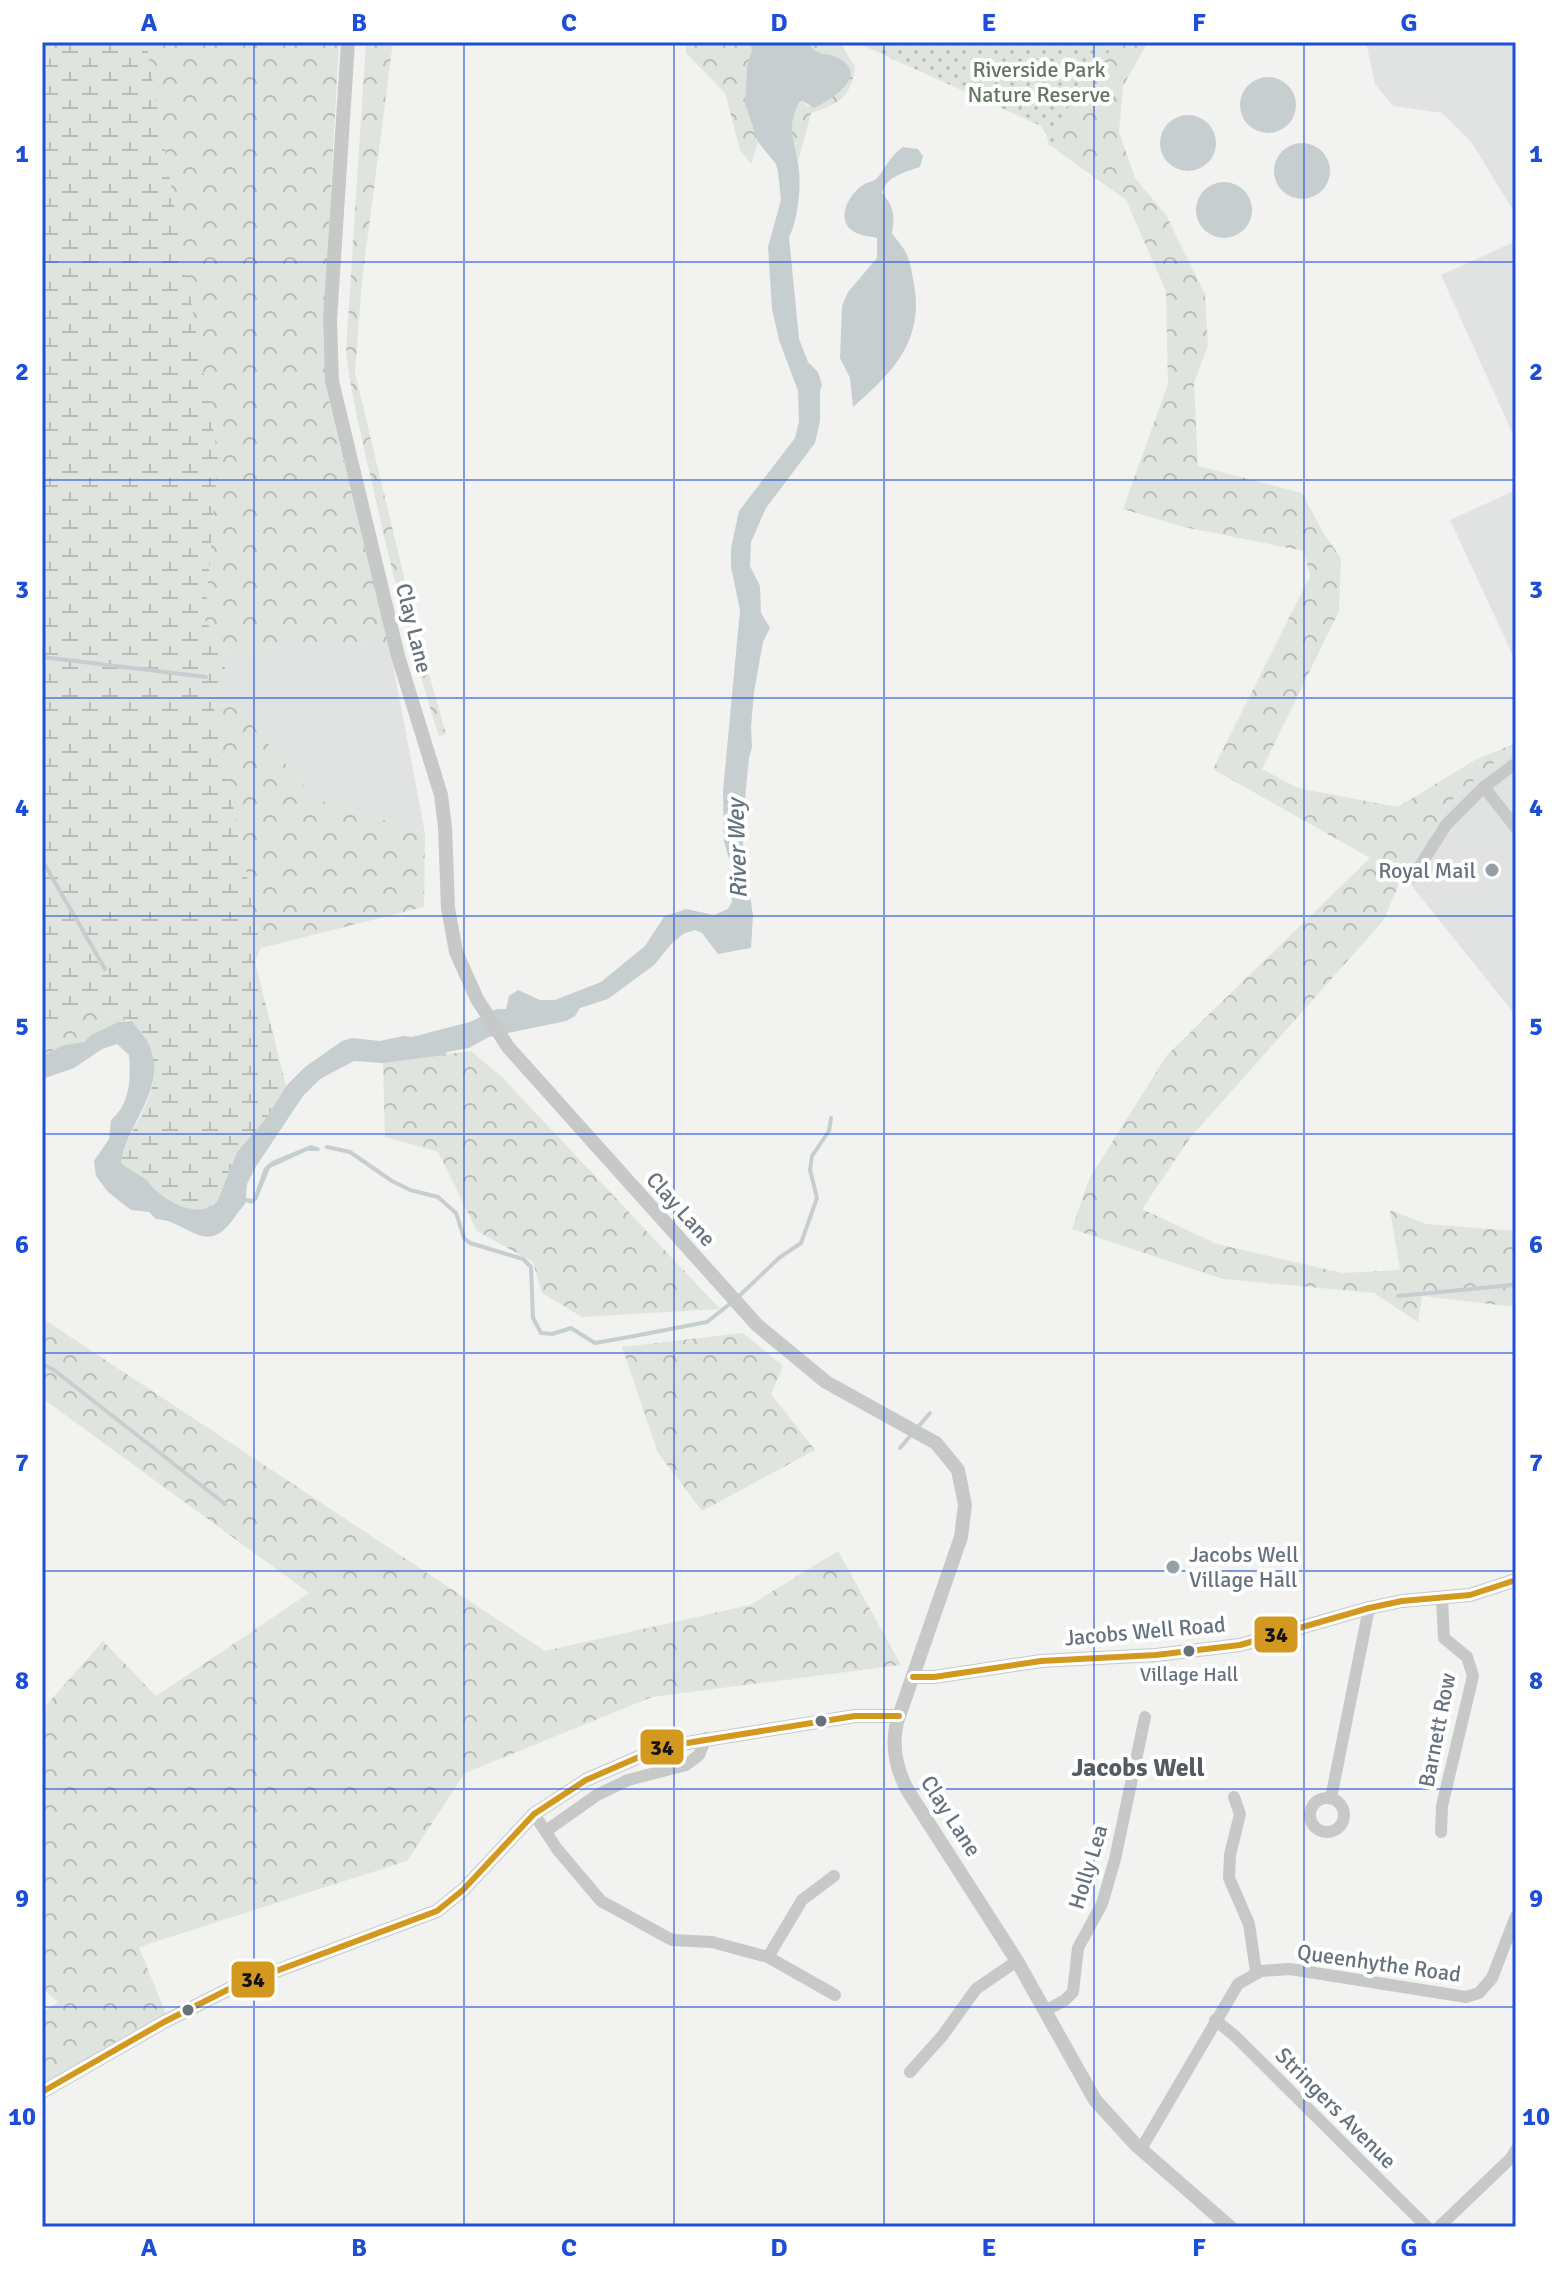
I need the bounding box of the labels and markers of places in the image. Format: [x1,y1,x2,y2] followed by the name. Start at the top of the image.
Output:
[1378,857,1476,884] place label: Royal Mail
[1483,861,1501,879] marker: Royal Mail
[1189,1541,1299,1593] place label: Jacobs Well Village Hall
[1164,1558,1182,1576] marker: Jacobs Well Village Hall
[1181,1643,1197,1659] marker: Village Hall
[1140,1662,1238,1687] place label: Village Hall
[813,1713,829,1729] unlabelled marker
[180,2002,196,2018] unlabelled marker

